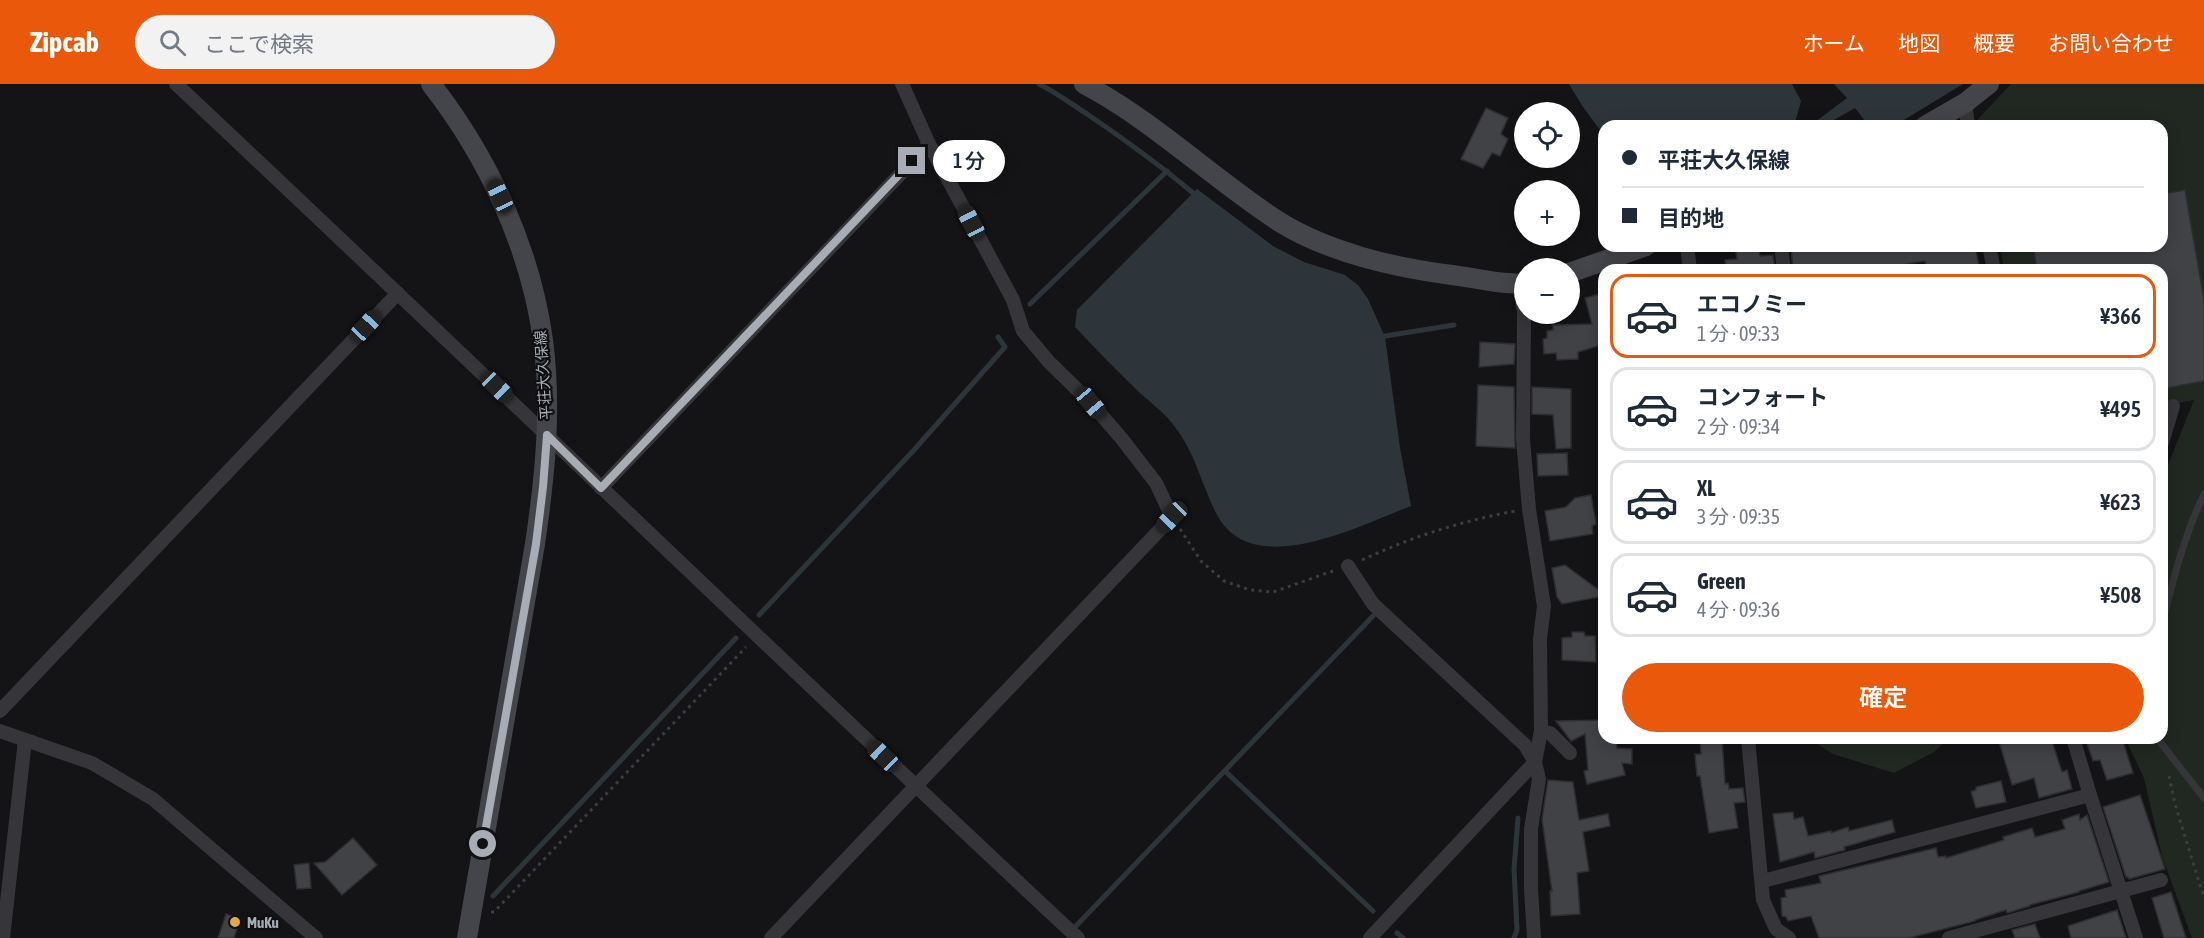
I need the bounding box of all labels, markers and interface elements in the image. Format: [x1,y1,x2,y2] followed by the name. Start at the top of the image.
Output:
[135,15,555,69] search box
[30,26,99,58] text: Zipcab
[156,26,189,59] icon: search
[204,31,314,57] text: ここで検索
[1803,31,1865,55] text: ホーム
[1898,31,1940,55] text: 地図
[1973,31,2015,55] text: 概要
[2048,31,2174,55] text: お問い合わせ
[1514,102,1580,324] map controls
[1514,102,1580,168] button: locate
[933,140,1005,182] callout: 1 分
[898,147,925,174] route end
[1658,147,1790,173] text: 平荘大久保線
[953,149,985,172] text: 1 分
[484,176,516,216] car
[1514,180,1580,246] button: +
[955,202,987,242] car
[1658,205,1724,231] text: 目的地
[1514,258,1580,324] button: −
[1625,289,1679,343] icon: car
[1697,291,1807,317] text: エコノミー
[2100,303,2141,329] text: ¥366
[347,307,385,345] car
[1697,322,1780,345] text: 1 分 · 09:33
[531,330,555,420] street label: 平荘大久保線
[478,368,516,406] car
[1625,382,1679,436] icon: car
[1073,383,1109,423] car
[1697,384,1828,410] text: コンフォート
[2100,396,2141,422] text: ¥495
[1697,415,1780,438] text: 2 分 · 09:34
[1625,475,1679,529] icon: car
[1697,475,1715,501] text: XL
[2100,489,2141,515] text: ¥623
[1153,498,1191,536] car
[1697,505,1780,528] text: 3 分 · 09:35
[1625,568,1679,622] icon: car
[1697,568,1746,594] text: Green
[2100,582,2141,608] text: ¥508
[1697,598,1780,621] text: 4 分 · 09:36
[1622,663,2144,732] button: 確定
[864,737,902,775] car
[469,830,496,857] route start
[247,914,279,931] place label: MuKu
[228,915,242,929] marker: MuKu

